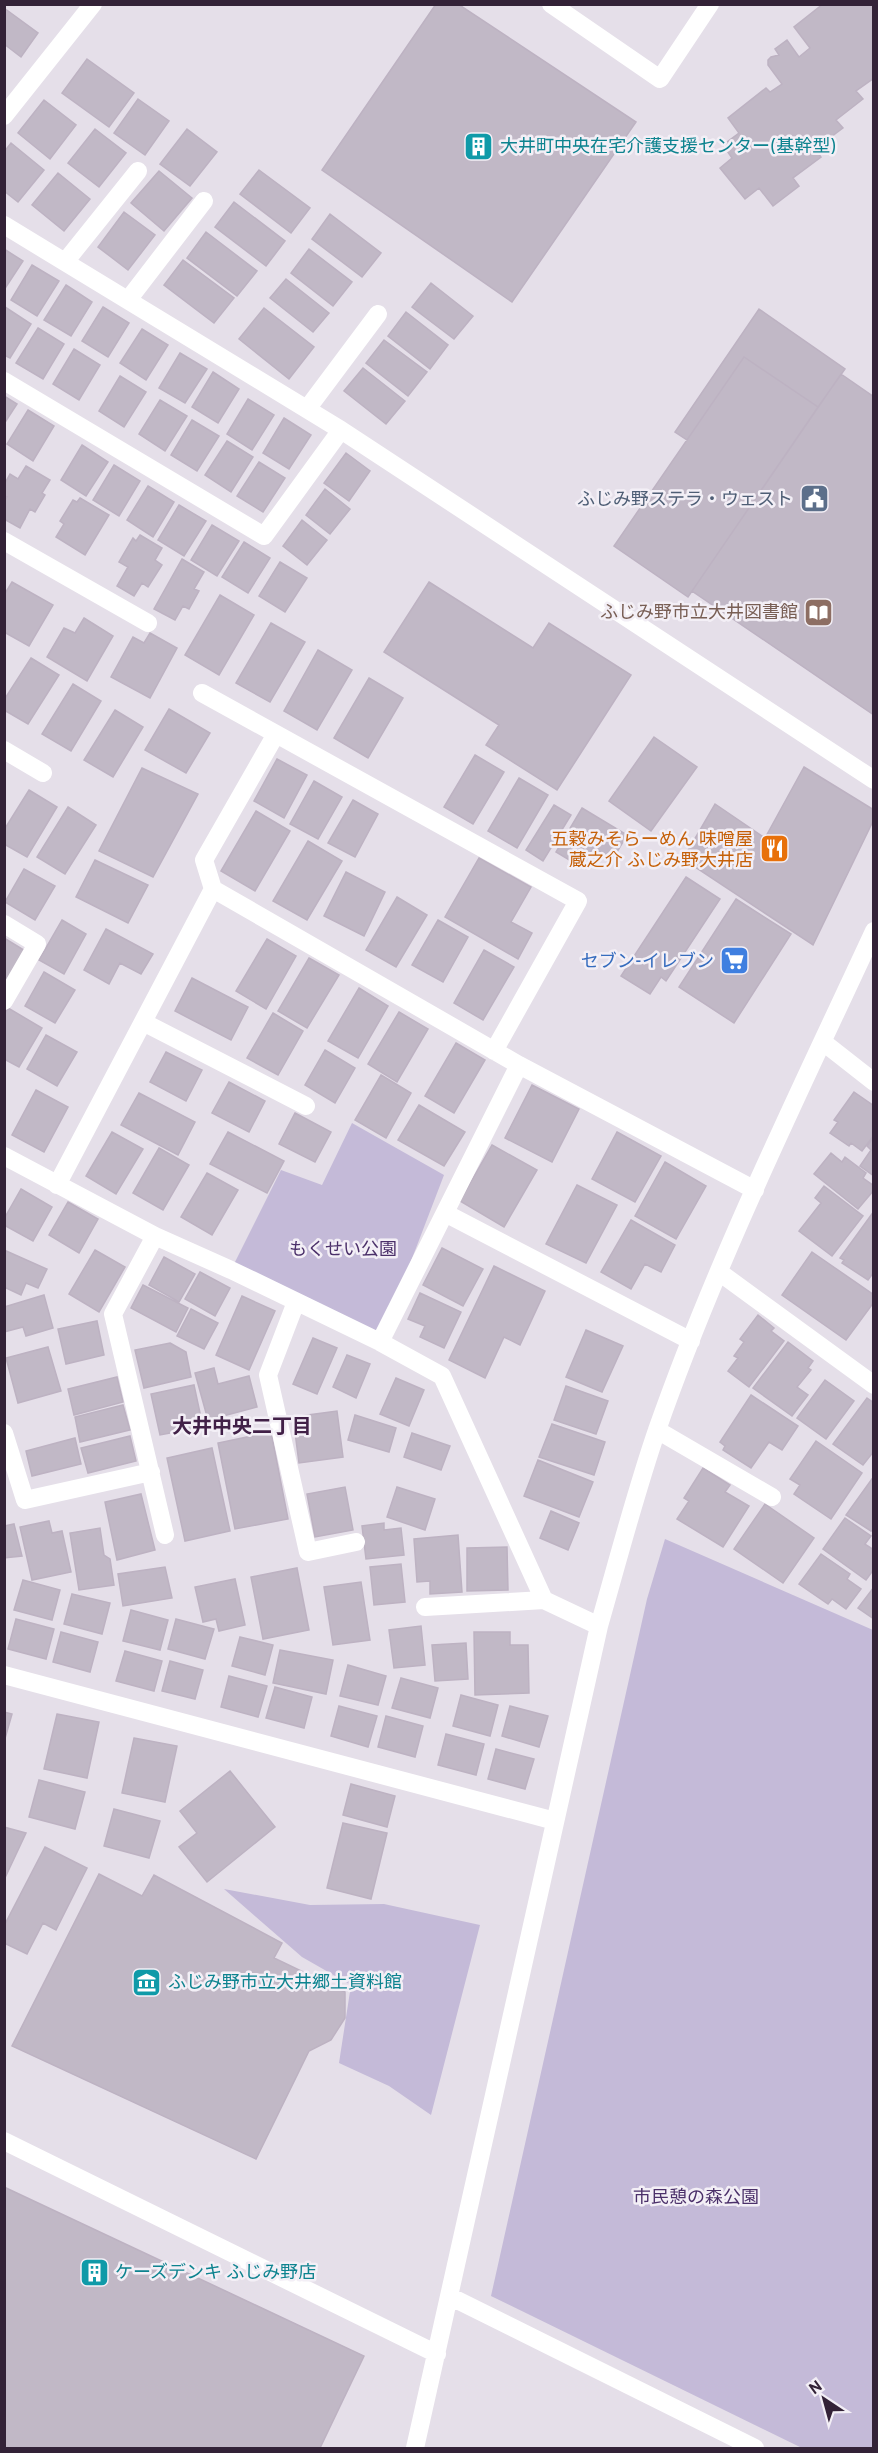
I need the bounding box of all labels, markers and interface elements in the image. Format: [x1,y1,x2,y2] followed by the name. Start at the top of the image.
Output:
[463,130,495,162] building icon: 大井町中央在宅介護支援センター(基幹型)
[500,136,836,159] place label: 大井町中央在宅介護支援センター(基幹型)
[798,483,830,515] public building icon: ふじみ野ステラ・ウェスト
[577,489,793,512] place label: ふじみ野ステラ・ウェスト
[803,596,835,628] library icon: ふじみ野市立大井図書館
[600,602,798,625] place label: ふじみ野市立大井図書館
[551,829,753,873] place label: 五穀みそらーめん 味噌屋 蔵之介 ふじみ野大井店
[758,833,790,865] restaurant icon: 五穀みそらーめん 味噌屋 蔵之介 ふじみ野大井店
[719,945,751,977] supermarket icon: セブン-イレブン
[581,951,714,974] place label: セブン-イレブン
[289,1239,397,1262] park label: もくせい公園
[172,1415,312,1441] district label: 大井中央二丁目
[131,1966,163,1998] museum icon: ふじみ野市立大井郷土資料館
[168,1972,402,1995] place label: ふじみ野市立大井郷土資料館
[633,2187,759,2210] park label: 市民憩の森公園
[78,2256,110,2288] building icon: ケーズデンキ ふじみ野店
[115,2262,316,2285] place label: ケーズデンキ ふじみ野店
[794,2369,854,2429] north arrow
[806,2377,827,2400] text: N

